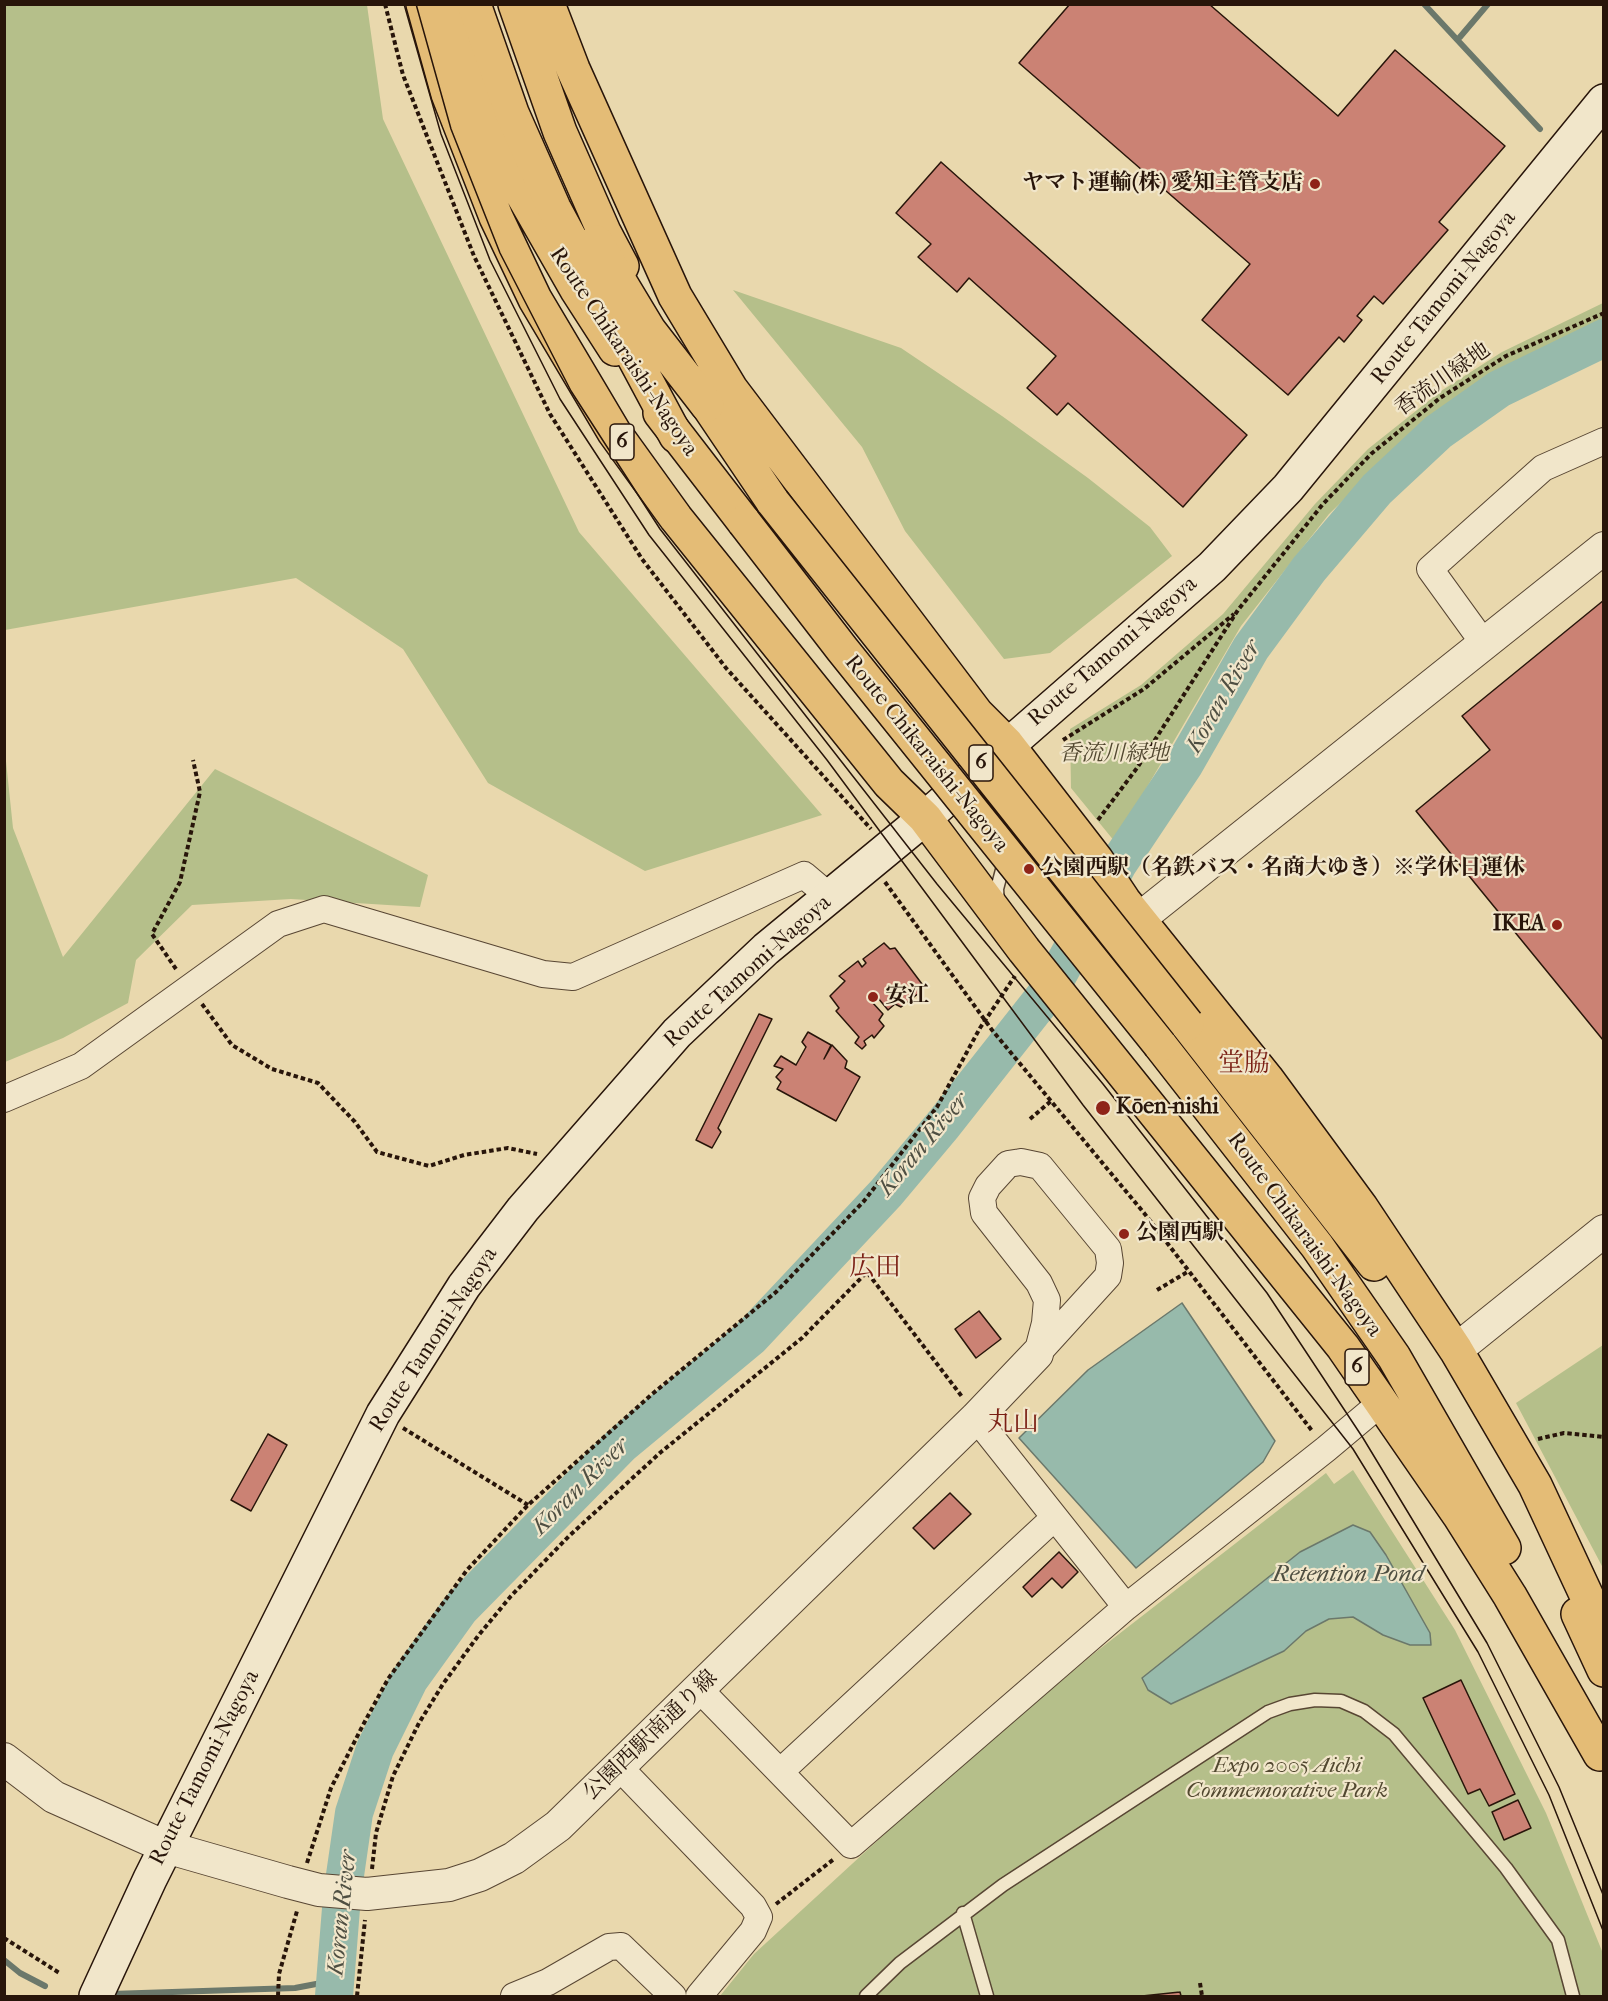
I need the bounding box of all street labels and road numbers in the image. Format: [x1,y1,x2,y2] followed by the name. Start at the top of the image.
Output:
[1366,206,1522,390] street label: Route Tamomi-Nagoya
[543,243,703,461] street label: Route Chikaraishi-Nagoya
[1390,338,1496,422] street label: 香流川緑地
[610,424,634,460] road number: 6
[1023,571,1203,733] street label: Route Tamomi-Nagoya
[838,650,1014,858] street label: Route Chikaraishi-Nagoya
[969,745,993,781] road number: 6
[659,890,837,1054] street label: Route Tamomi-Nagoya
[1221,1128,1387,1342] street label: Route Chikaraishi-Nagoya
[364,1242,504,1438] street label: Route Tamomi-Nagoya
[1345,1349,1369,1385] road number: 6
[579,1665,723,1807] street label: 公園西駅南通り線
[144,1666,266,1870] street label: Route Tamomi-Nagoya

